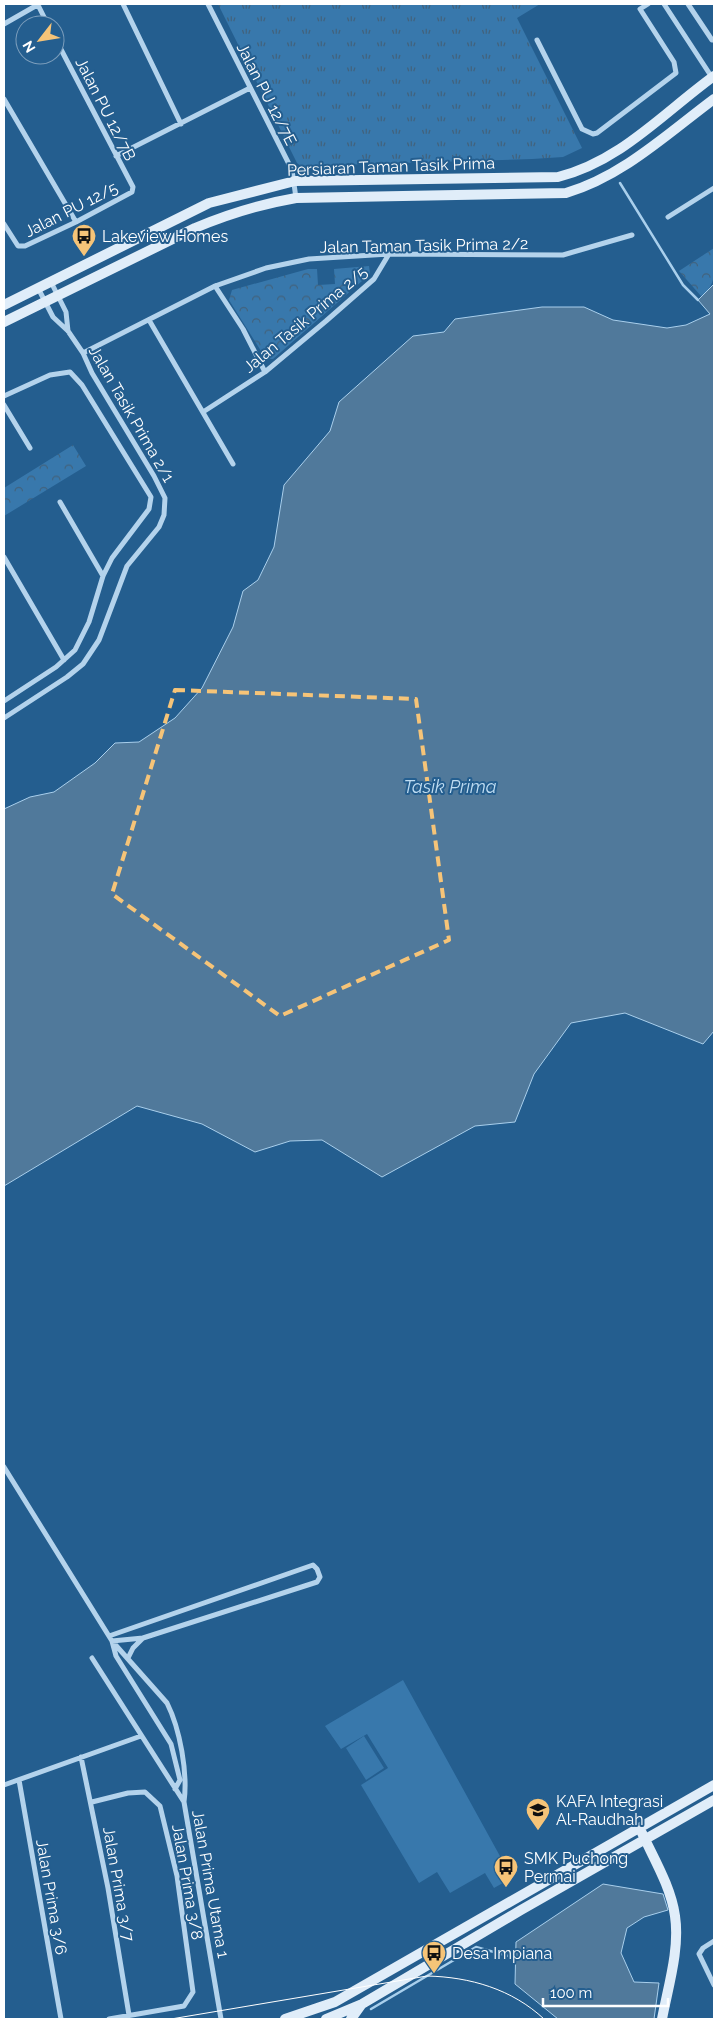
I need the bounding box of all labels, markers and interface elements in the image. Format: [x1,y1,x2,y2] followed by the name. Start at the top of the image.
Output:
[15,15,65,65] north arrow
[19,38,38,55] text: N
[233,40,301,149] street label: Jalan PU 12/7E
[71,55,140,164] street label: Jalan PU 12/7B
[287,153,495,180] street label: Persiaran Taman Tasik Prima
[22,178,121,241] street label: Jalan PU 12/5
[71,223,97,257] bus stop icon: Lakeview Homes
[102,227,228,246] place label: Lakeview Homes
[320,234,528,257] street label: Jalan Taman Tasik Prima 2/2
[240,262,371,377] street label: Jalan Tasik Prima 2/5
[85,343,178,486] street label: Jalan Tasik Prima 2/1
[403,776,497,797] water label: Tasik Prima
[556,1792,663,1829] place label: KAFA Integrasi Al-Raudhah
[525,1797,551,1831] school or university icon: KAFA Integrasi Al-Raudhah
[188,1809,233,1960] street label: Jalan Prima Utama 1
[168,1823,207,1941] street label: Jalan Prima 3/8
[99,1825,138,1943] street label: Jalan Prima 3/7
[32,1838,71,1956] street label: Jalan Prima 3/6
[524,1849,628,1886] place label: SMK Puchong Permai
[493,1854,519,1888] bus stop icon: SMK Puchong Permai
[421,1940,447,1974] bus stop icon: Desa Impiana
[452,1944,552,1963] place label: Desa Impiana
[543,1976,668,2008] scale bar
[550,1984,592,2002] text: 100 m

